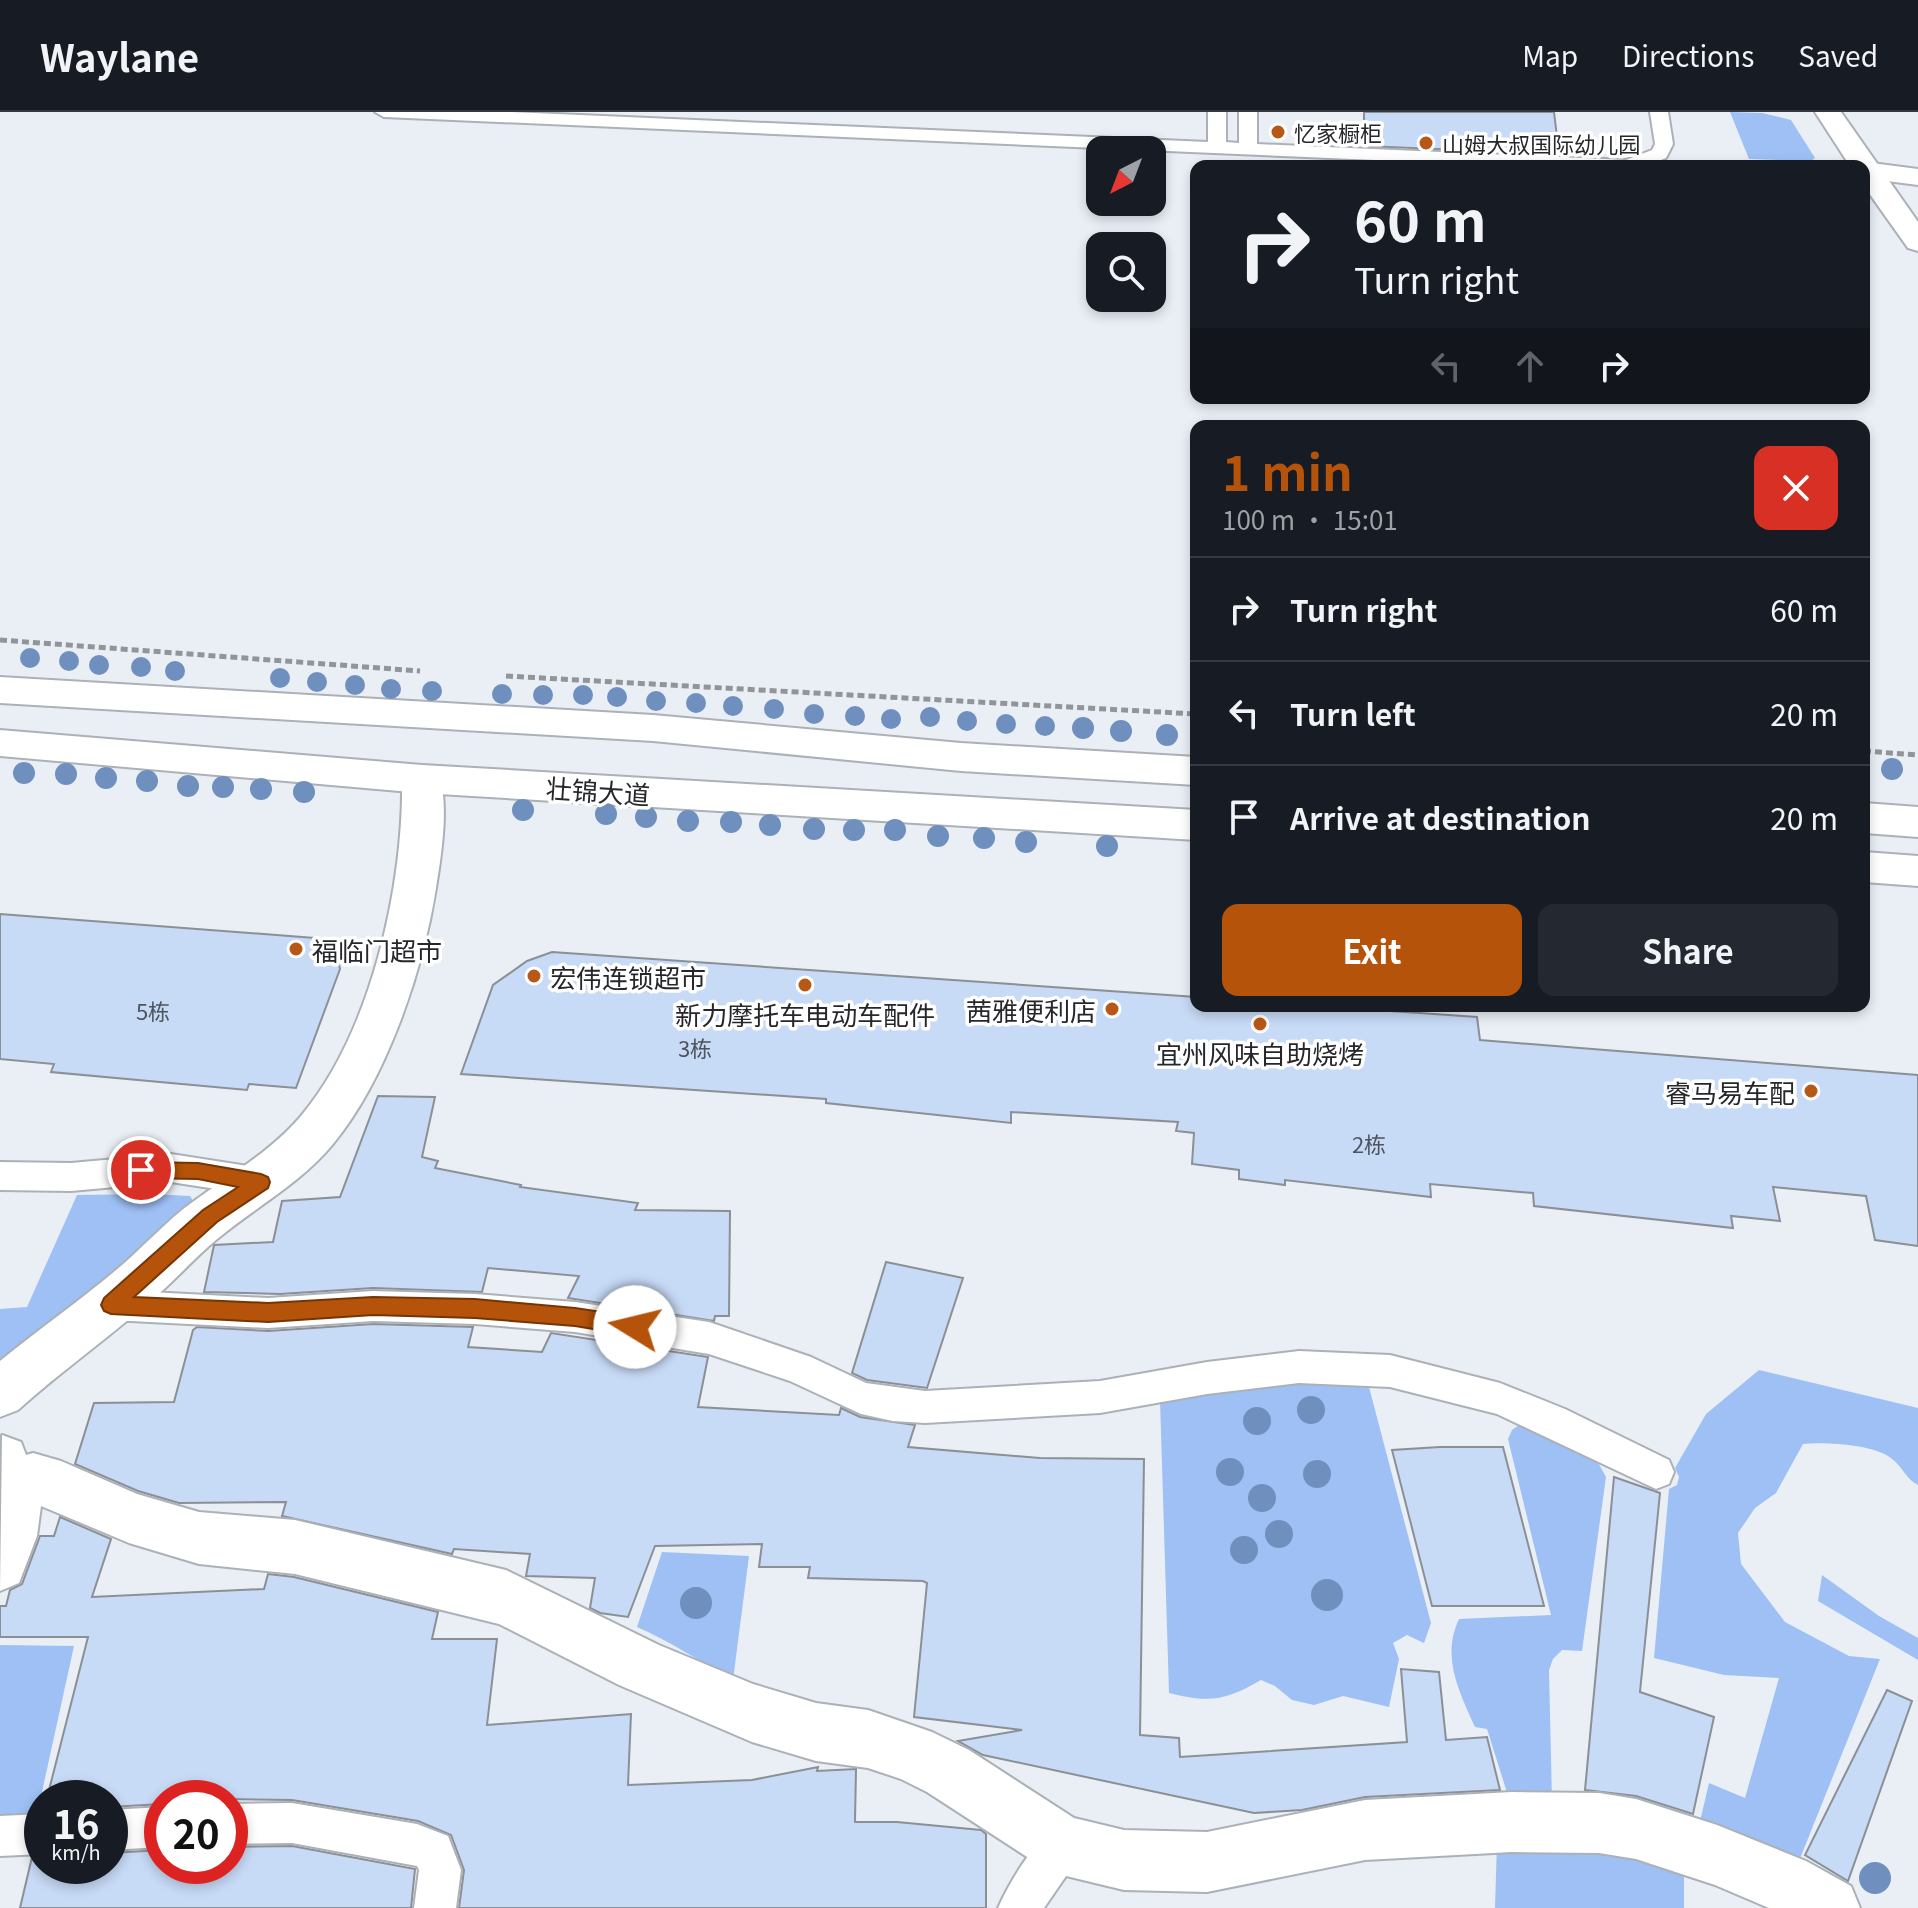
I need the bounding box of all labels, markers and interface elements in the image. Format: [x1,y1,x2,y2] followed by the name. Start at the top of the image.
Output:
[40,28,199,83] text: Waylane
[1522,35,1578,75] text: Map
[1622,35,1754,75] text: Directions
[1798,35,1878,75] text: Saved
[1294,116,1382,148] place label: 忆家橱柜
[1269,123,1287,141] marker: 忆家橱柜
[1442,127,1640,159] place label: 山姆大叔国际幼儿园
[1417,134,1435,152] marker: 山姆大叔国际幼儿园
[1086,136,1166,216] north arrow
[1086,136,1166,312] map controls
[1354,177,1487,258] text: 60 m
[1222,192,1326,296] icon: right
[1086,232,1166,312] button: search
[1354,252,1519,304] text: Turn right
[1424,344,1468,388] icon: left
[1508,344,1552,388] icon: ahead
[1592,344,1636,388] icon: right
[1222,435,1353,505] text: 1 min
[1754,446,1838,530] button: close
[1222,500,1398,537] text: 100 m · 15:01
[1222,587,1266,631] icon: right
[1290,587,1437,631] text: Turn right
[1770,587,1838,631] text: 60 m
[1222,691,1266,735] icon: left
[1290,691,1416,735] text: Turn left
[1770,691,1838,735] text: 20 m
[545,768,651,812] street label: 壮锦大道
[1222,795,1266,839] icon: arrive
[1290,795,1591,839] text: Arrive at destination
[1770,795,1838,839] text: 20 m
[1222,904,1522,996] button: Exit
[1538,904,1838,996] button: Share
[312,931,442,968] place label: 福临门超市
[287,940,305,958] marker: 福临门超市
[550,958,706,995] place label: 宏伟连锁超市
[525,967,543,985] marker: 宏伟连锁超市
[796,976,814,994] marker: 新力摩托车电动车配件
[966,991,1096,1028] place label: 茜雅便利店
[136,994,170,1026] house number: 5栋
[675,995,935,1032] place label: 新力摩托车电动车配件
[1103,1000,1121,1018] marker: 茜雅便利店
[1251,1015,1269,1033] marker: 宜州风味自助烧烤
[678,1031,712,1063] house number: 3栋
[1156,1034,1364,1071] place label: 宜州风味自助烧烤
[1665,1073,1795,1110] place label: 睿马易车配
[1802,1082,1820,1100] marker: 睿马易车配
[1352,1127,1386,1159] house number: 2栋
[107,1136,175,1204] pin
[119,1148,163,1192] icon: arrive
[593,1285,677,1369] position arrow
[144,1780,248,1884] speed limit sign: 20
[52,1793,100,1851] text: 16
[51,1837,101,1866] text: km/h

